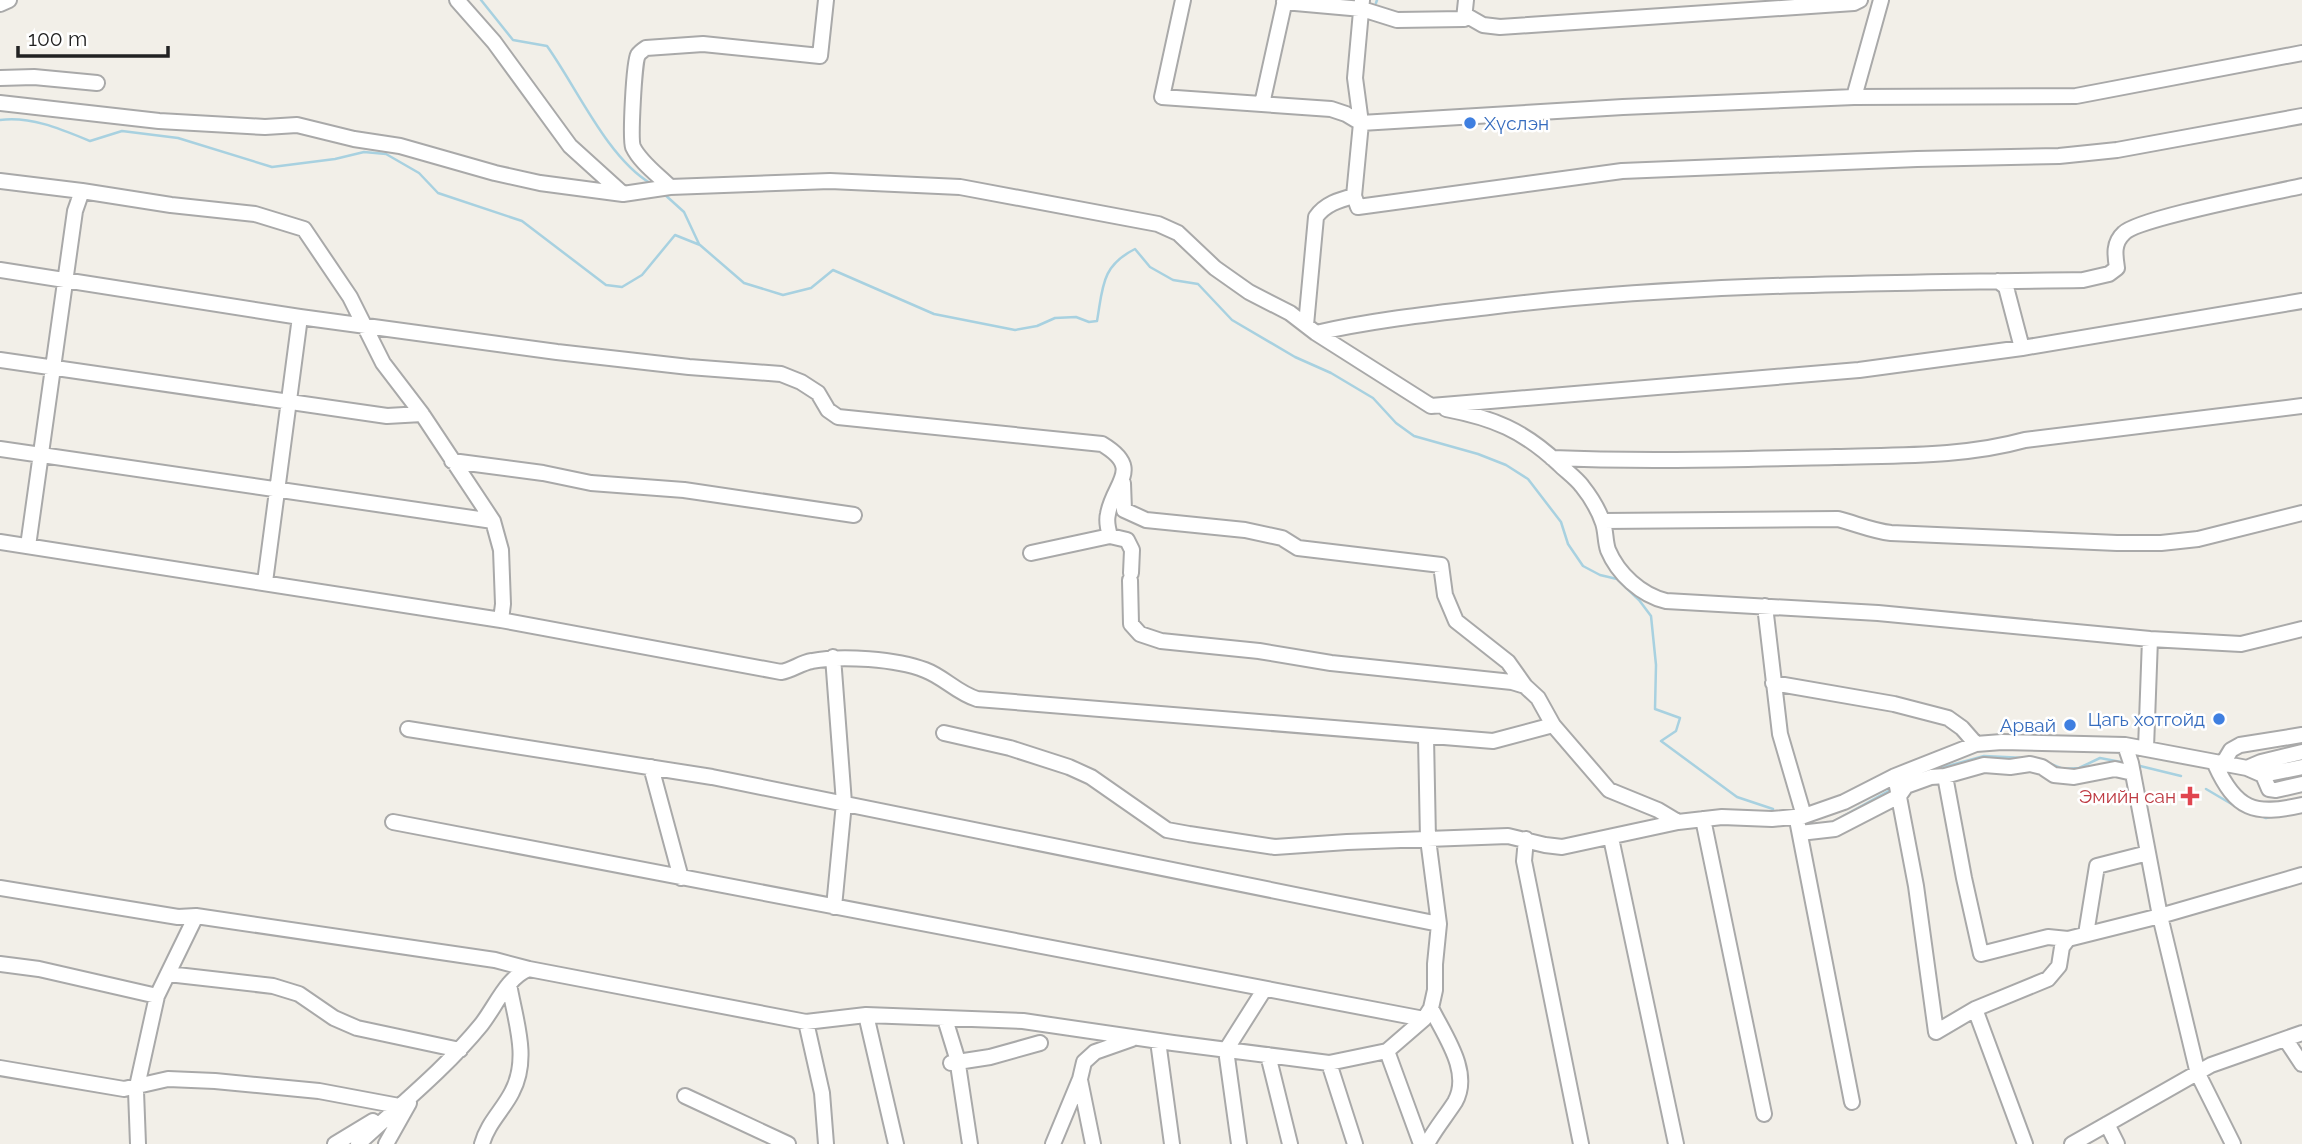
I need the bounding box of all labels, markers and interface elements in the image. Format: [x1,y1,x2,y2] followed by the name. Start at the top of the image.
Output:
[18,14,168,58] scale bar
[28,26,87,51] text: 100 m
[1484,112,1549,134] place label: Хүслэн
[1462,115,1478,131] marker: Хүслэн
[2088,708,2205,730] place label: Цагь хотгойд
[2211,711,2227,727] marker: Цагь хотгойд
[2000,714,2056,736] place label: Арвай
[2062,717,2078,733] marker: Арвай
[2079,785,2176,807] place label: Эмийн сан
[2182,788,2198,804] marker: Эмийн сан

